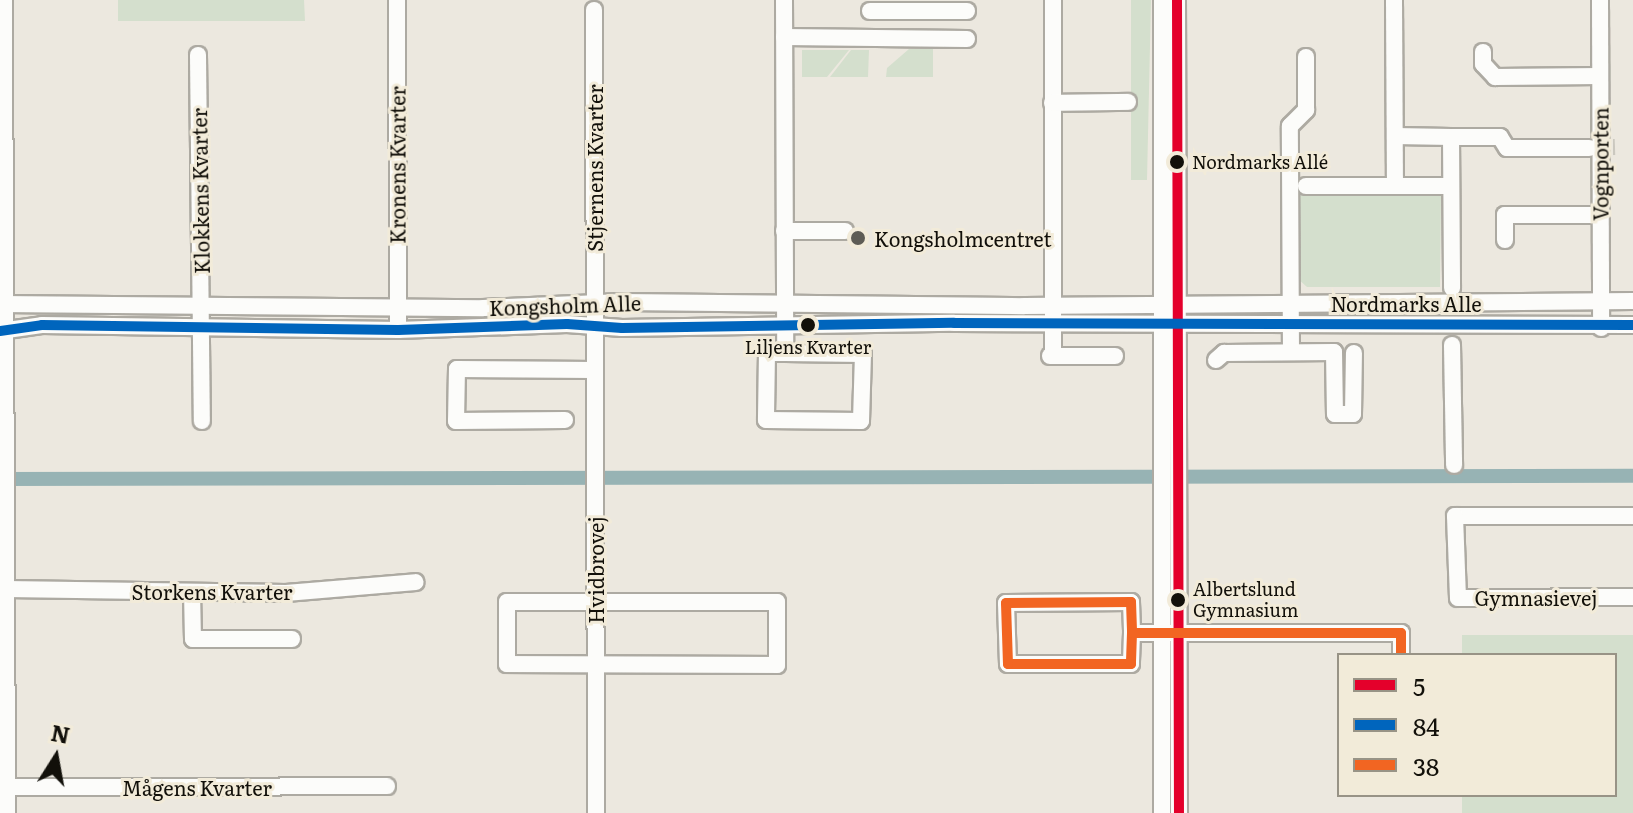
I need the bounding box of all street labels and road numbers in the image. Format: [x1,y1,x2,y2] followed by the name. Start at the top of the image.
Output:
[582,84,606,252] street label: Stjernens Kvarter
[385,86,409,244] street label: Kronens Kvarter
[1588,107,1612,221] street label: Vognporten
[187,108,213,274] street label: Klokkens Kvarter
[489,290,641,320] street label: Kongsholm Alle
[1330,291,1482,315] street label: Nordmarks Alle
[583,516,607,624] street label: Hvidbrovej
[131,579,293,603] street label: Storkens Kvarter
[1475,585,1597,609] street label: Gymnasievej
[122,775,272,799] street label: Mågens Kvarter

